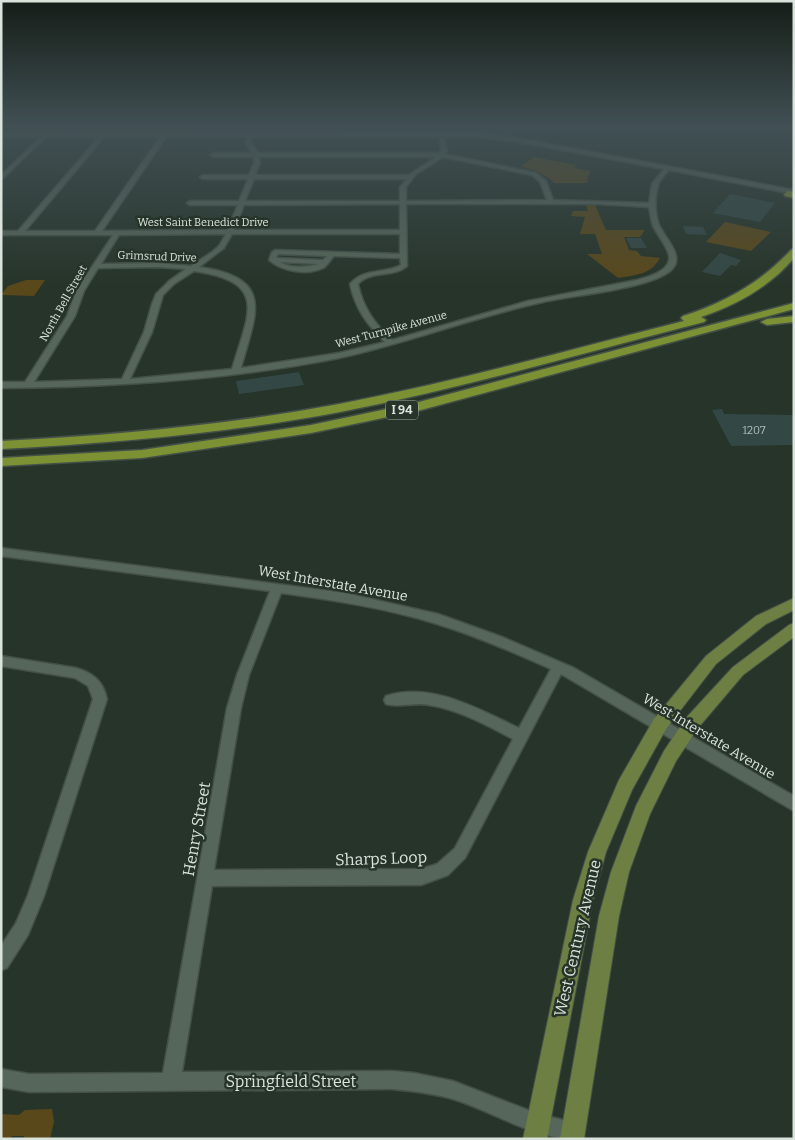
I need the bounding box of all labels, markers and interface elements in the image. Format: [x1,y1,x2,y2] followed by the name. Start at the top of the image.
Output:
[137,216,269,229] street label: West Saint Benedict Drive
[117,249,197,264] street label: Grimsrud Drive
[37,263,90,344] street label: North Bell Street
[334,308,448,351] street label: West Turnpike Avenue
[386,400,418,420] road number: I 94
[742,424,766,437] house number: 1207
[257,562,409,605] street label: West Interstate Avenue
[639,690,778,783] street label: West Interstate Avenue
[179,780,214,878] street label: Henry Street
[335,847,427,870] street label: Sharps Loop
[550,858,605,1018] street label: West Century Avenue
[226,1072,357,1091] street label: Springfield Street

